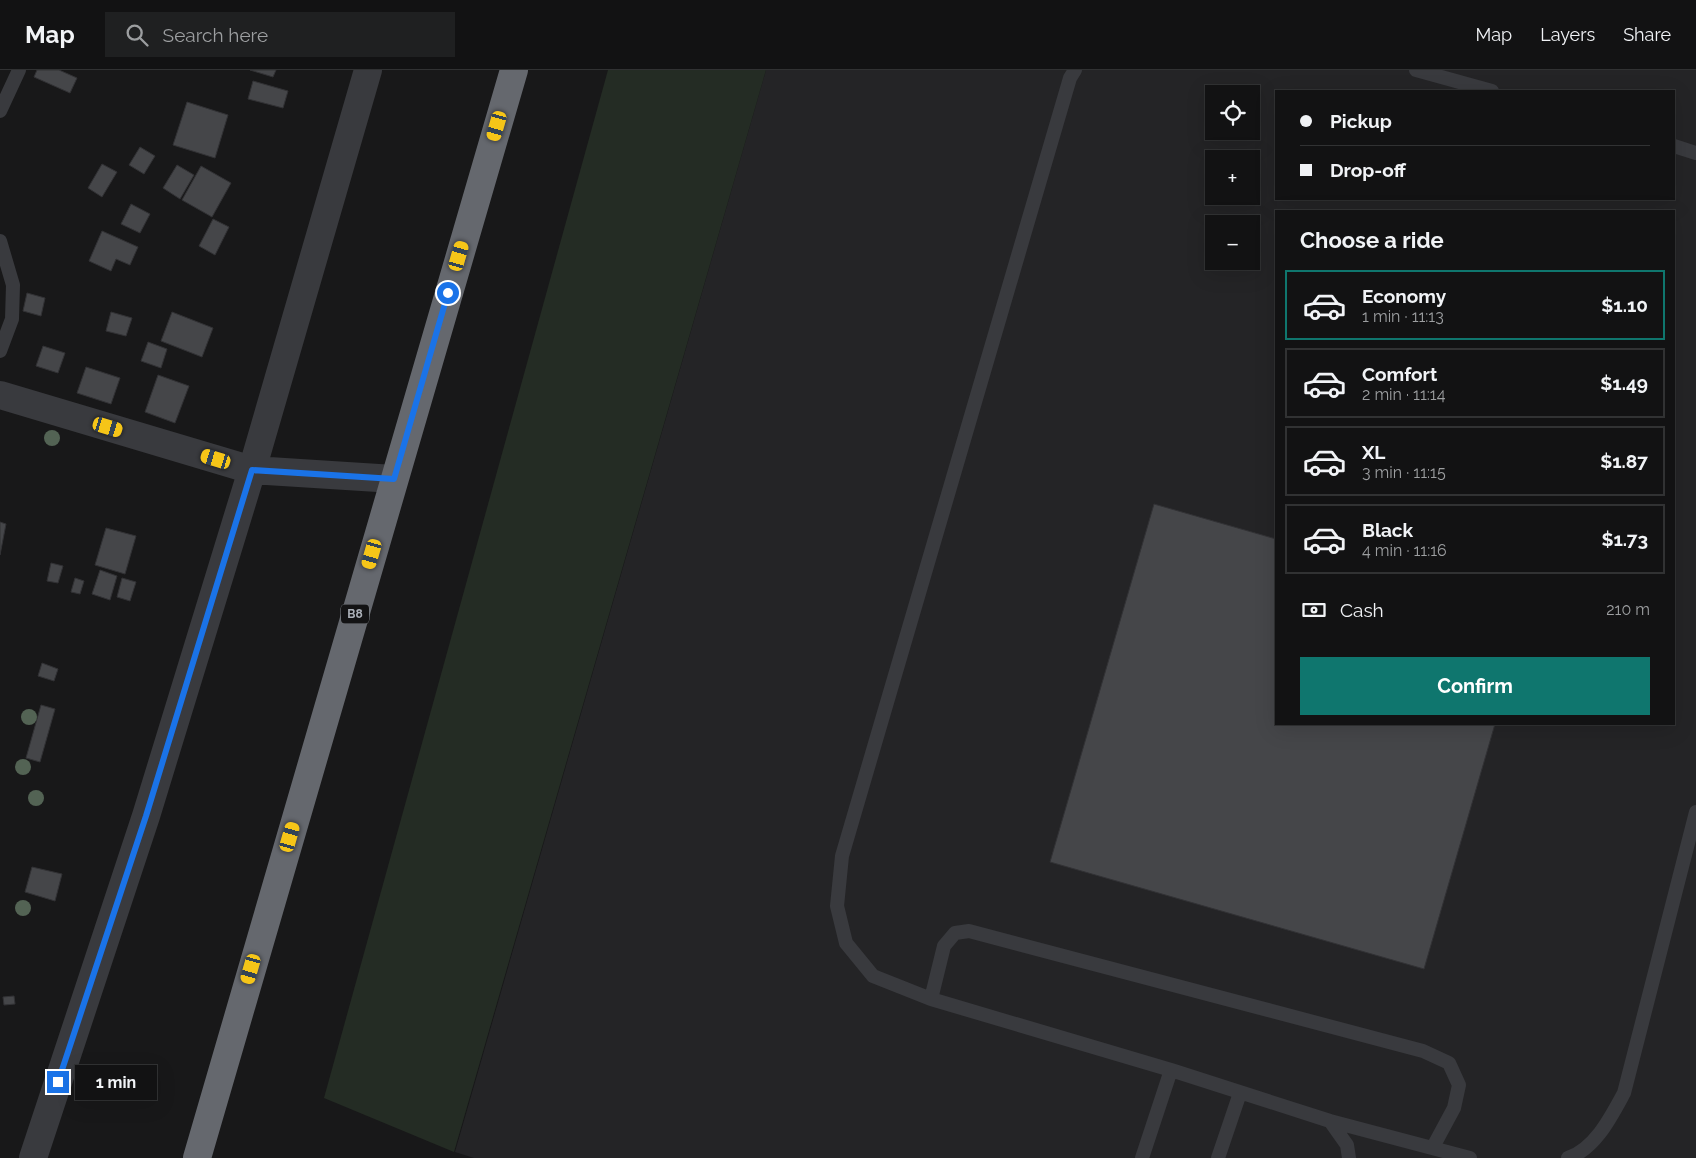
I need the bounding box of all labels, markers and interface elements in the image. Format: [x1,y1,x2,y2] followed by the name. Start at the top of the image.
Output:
[105,12,455,57] search box
[25,20,75,49] text: Map
[123,21,151,49] icon: search
[163,24,268,46] text: Search here
[1476,24,1512,45] text: Map
[1540,24,1595,45] text: Layers
[1623,24,1671,45] text: Share
[1205,85,1260,270] map controls
[1205,85,1260,140] button: locate
[485,110,508,142] car
[1330,110,1392,132] text: Pickup
[1205,150,1260,205] button: +
[1330,159,1406,181] text: Drop-off
[1205,215,1260,270] button: −
[1300,227,1444,253] text: Choose a ride
[447,240,470,272] car
[437,282,459,304] route start
[1302,283,1347,328] icon: car
[1362,285,1446,307] text: Economy
[1601,294,1648,316] text: $1.10
[1362,307,1444,326] text: 1 min · 11:13
[1302,361,1347,406] icon: car
[1362,363,1437,385] text: Comfort
[1600,372,1648,394] text: $1.49
[1362,385,1445,404] text: 2 min · 11:14
[91,415,124,439] car
[1302,439,1347,484] icon: car
[1362,441,1385,463] text: XL
[199,447,232,471] car
[1600,450,1648,472] text: $1.87
[1362,463,1446,482] text: 3 min · 11:15
[1302,517,1347,562] icon: car
[1362,519,1413,541] text: Black
[1601,528,1648,550] text: $1.73
[360,538,383,570] car
[1362,541,1447,560] text: 4 min · 11:16
[1300,596,1328,624] icon: cash
[1340,599,1384,621] text: Cash
[1606,600,1650,619] text: 210 m
[341,604,369,624] road number: B8
[1300,657,1650,715] button: Confirm
[278,821,301,853] car
[239,953,262,985] car
[76,1064,158,1100] callout: 1 min
[47,1071,69,1093] route end
[96,1073,136,1092] text: 1 min

